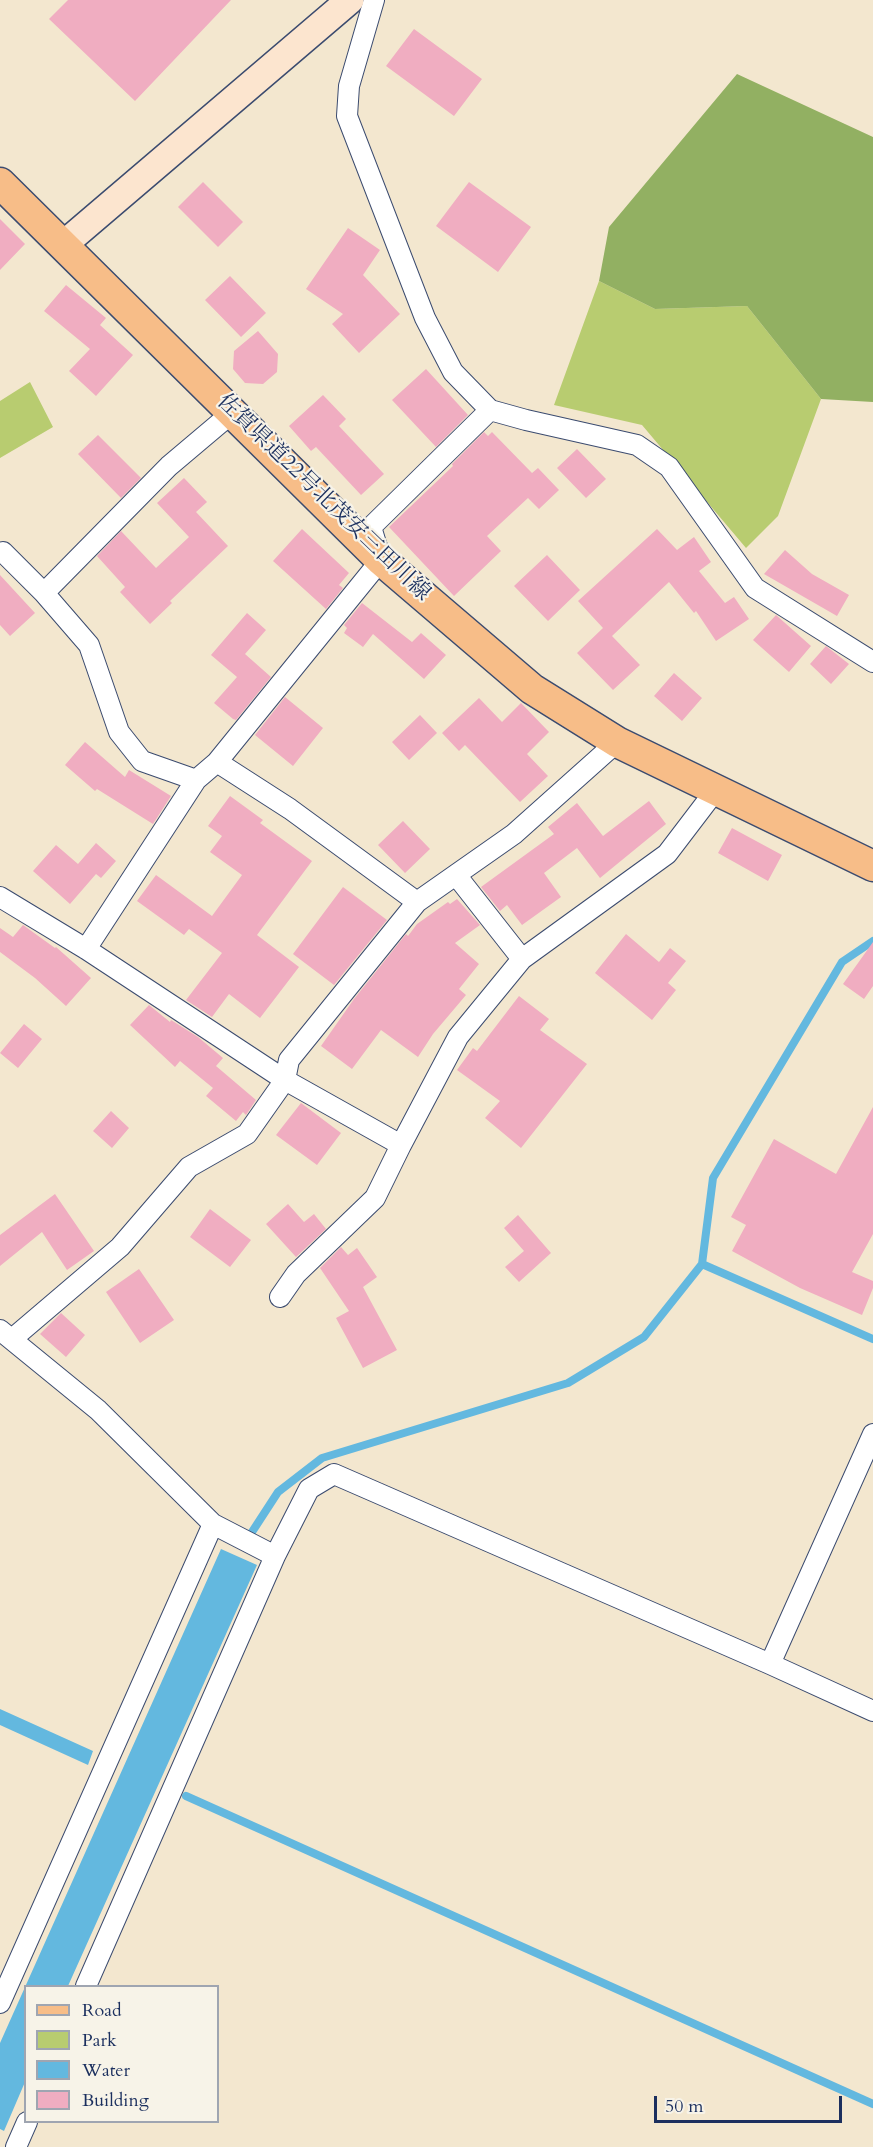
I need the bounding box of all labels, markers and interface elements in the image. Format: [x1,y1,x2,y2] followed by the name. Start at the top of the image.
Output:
[211,389,435,607] street label: 佐賀県道22号北茂安三田川線
[24,1985,219,2123] legend
[82,1998,122,2023] text: Road
[82,2028,117,2053] text: Park
[82,2058,130,2083] text: Water
[657,2084,844,2122] scale bar
[82,2088,149,2113] text: Building
[665,2094,704,2119] text: 50 m

